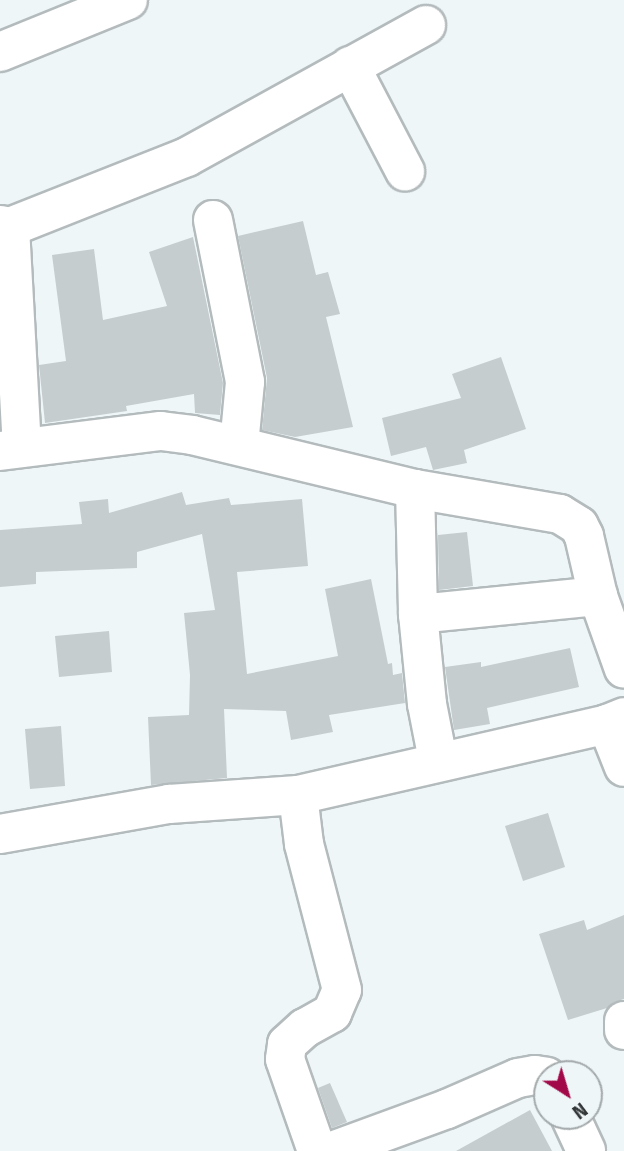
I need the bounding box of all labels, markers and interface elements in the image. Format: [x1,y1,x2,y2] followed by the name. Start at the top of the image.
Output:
[533,1060,603,1130] north arrow
[568,1098,592,1124] text: N

